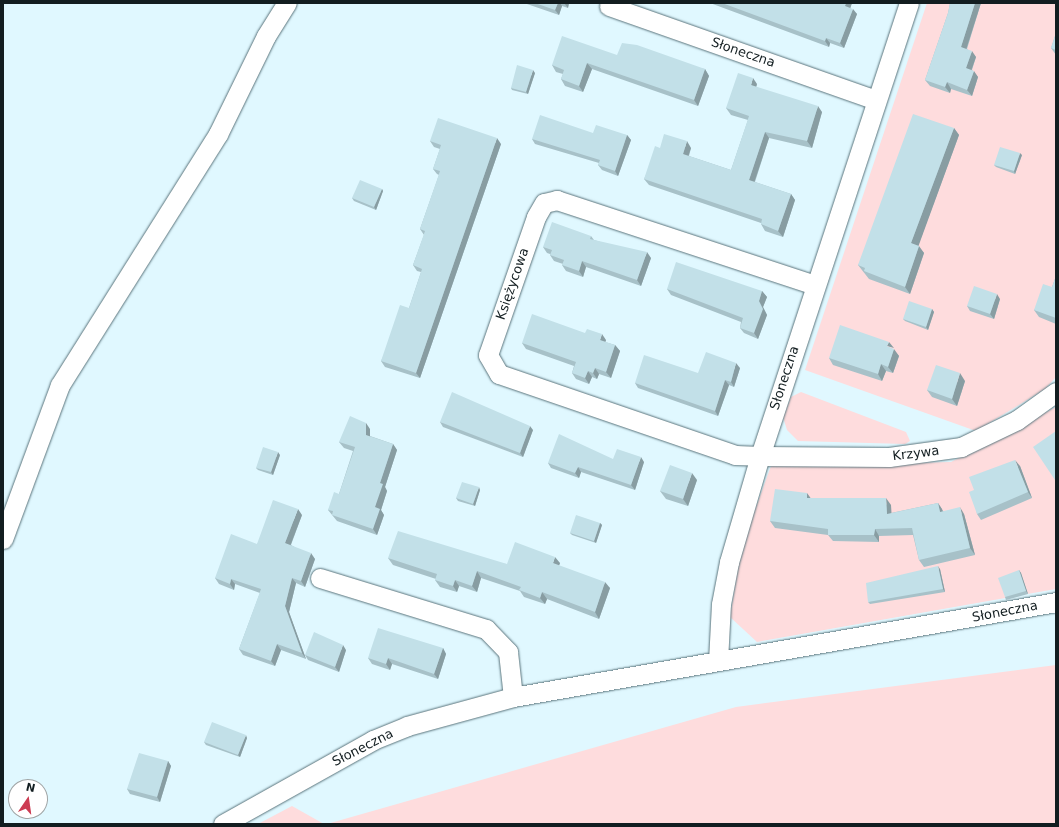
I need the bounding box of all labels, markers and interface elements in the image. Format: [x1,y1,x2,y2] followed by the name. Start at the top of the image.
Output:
[709,35,777,71] street label: Słoneczna
[493,246,533,322] street label: Księżycowa
[767,344,803,412] street label: Słoneczna
[892,443,940,465] street label: Krzywa
[971,598,1039,626] street label: Słoneczna
[330,726,396,770] street label: Słoneczna
[8,779,48,819] north arrow
[25,780,37,795] text: N

